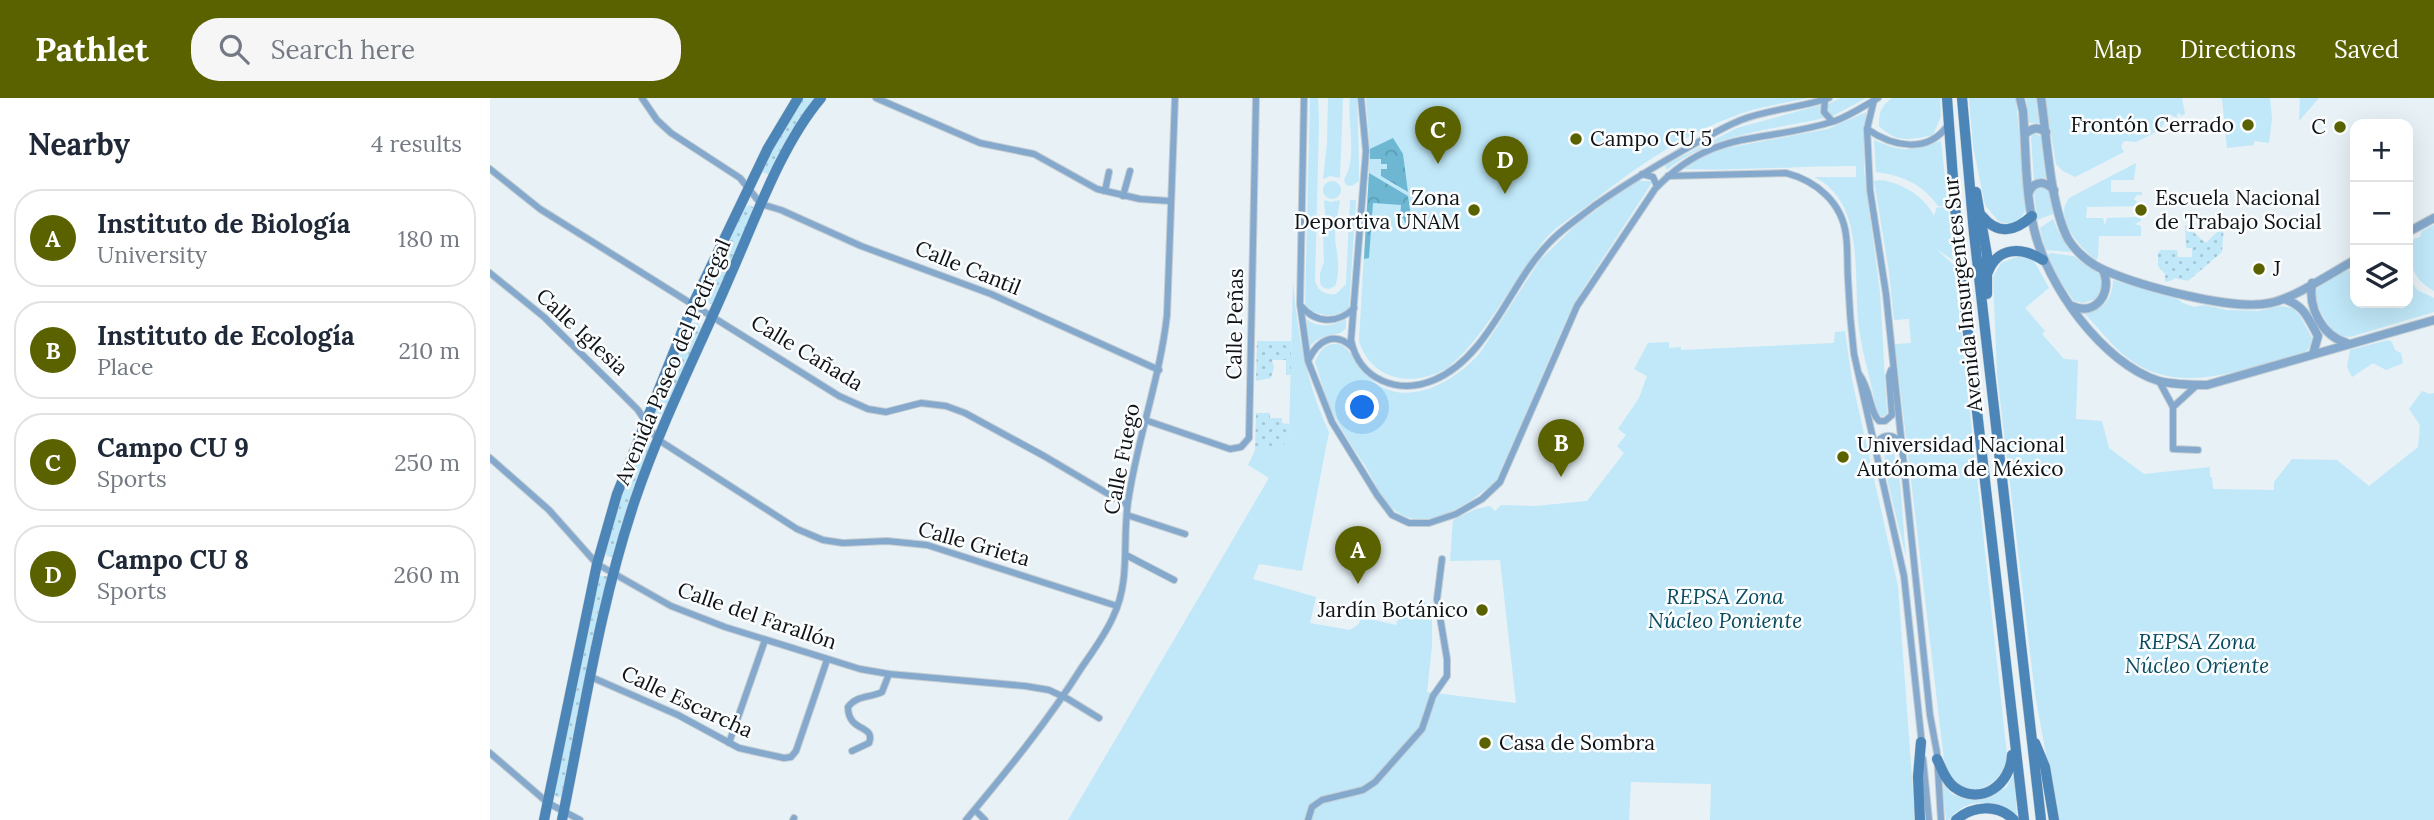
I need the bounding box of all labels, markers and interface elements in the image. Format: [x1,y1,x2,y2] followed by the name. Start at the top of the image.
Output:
[191,18,681,81] search box
[35,28,149,70] text: Pathlet
[215,30,253,68] icon: search
[271,33,415,66] text: Search here
[2093,34,2142,65] text: Map
[2180,34,2296,65] text: Directions
[2334,34,2399,65] text: Saved
[1415,106,1461,164] pin: C
[2070,111,2234,138] place label: Frontón Cerrado
[2311,113,2326,140] place label: C
[2240,117,2256,133] marker: Frontón Cerrado
[2332,119,2348,135] marker: C
[2350,119,2413,308] map controls
[2350,119,2413,182] button: +
[28,125,130,163] text: Nearby
[1590,125,1712,152] place label: Campo CU 5
[371,129,462,158] text: 4 results
[1568,131,1584,147] marker: Campo CU 5
[1482,136,1528,194] pin: D
[1937,175,1988,414] street label: Avenida Insurgentes Sur
[2350,182,2413,245] button: −
[1294,184,1460,235] place label: Zona Deportiva UNAM
[2155,184,2322,235] place label: Escuela Nacional de Trabajo Social
[1466,202,1482,218] marker: Zona Deportiva UNAM
[2133,202,2149,218] marker: Escuela Nacional de Trabajo Social
[97,207,350,240] text: Instituto de Biología
[45,224,61,253] text: A
[398,224,460,253] text: 180 m
[911,234,1025,301] street label: Calle Cantil
[608,235,737,490] street label: Avenida Paseo del Pedregal
[97,240,207,269] text: University
[2350,245,2413,308] button: layers
[2272,255,2281,282] place label: J
[2251,261,2267,277] marker: J
[1220,268,1249,380] street label: Calle Peñas
[531,282,634,381] street label: Calle Iglesia
[746,308,868,397] street label: Calle Cañada
[97,319,355,352] text: Instituto de Ecología
[45,336,61,365] text: B
[398,336,460,365] text: 210 m
[97,352,154,381] text: Place
[1345,390,1379,424] your location
[1097,401,1146,517] street label: Calle Fuego
[1538,419,1584,477] pin: B
[97,431,249,464] text: Campo CU 9
[1856,431,2065,482] place label: Universidad Nacional Autónoma de México
[45,448,61,477] text: C
[394,448,460,477] text: 250 m
[1835,449,1851,465] marker: Universidad Nacional Autónoma de México
[97,464,167,493] text: Sports
[915,515,1033,572] street label: Calle Grieta
[1335,526,1381,584] pin: A
[97,543,249,576] text: Campo CU 8
[44,560,62,589] text: D
[393,560,460,589] text: 260 m
[97,576,167,605] text: Sports
[674,576,841,656] street label: Calle del Farallón
[1648,583,1802,634] park label: REPSA Zona Núcleo Poniente
[1317,596,1468,623] place label: Jardín Botánico
[1474,602,1490,618] marker: Jardín Botánico
[2125,628,2269,679] park label: REPSA Zona Núcleo Oriente
[617,659,757,744] street label: Calle Escarcha
[1499,729,1655,756] place label: Casa de Sombra
[1477,735,1493,751] marker: Casa de Sombra

